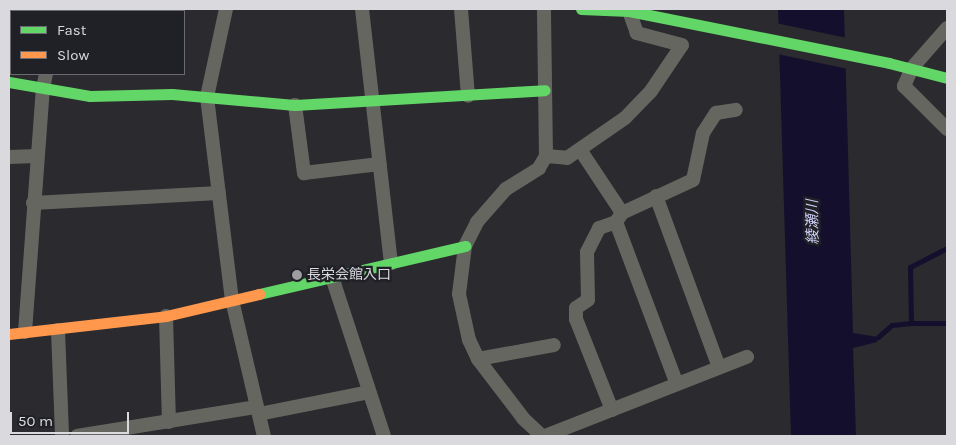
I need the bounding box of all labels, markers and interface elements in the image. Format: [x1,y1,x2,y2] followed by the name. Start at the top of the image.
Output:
[10,10,185,75] legend
[57,21,86,39] text: Fast
[57,46,89,64] text: Slow
[804,199,822,245] water label: 綾瀬川
[307,267,391,283] place label: 長栄会館入口
[291,269,303,281] marker: 長栄会館入口
[12,402,131,434] scale bar
[18,412,53,430] text: 50 m

